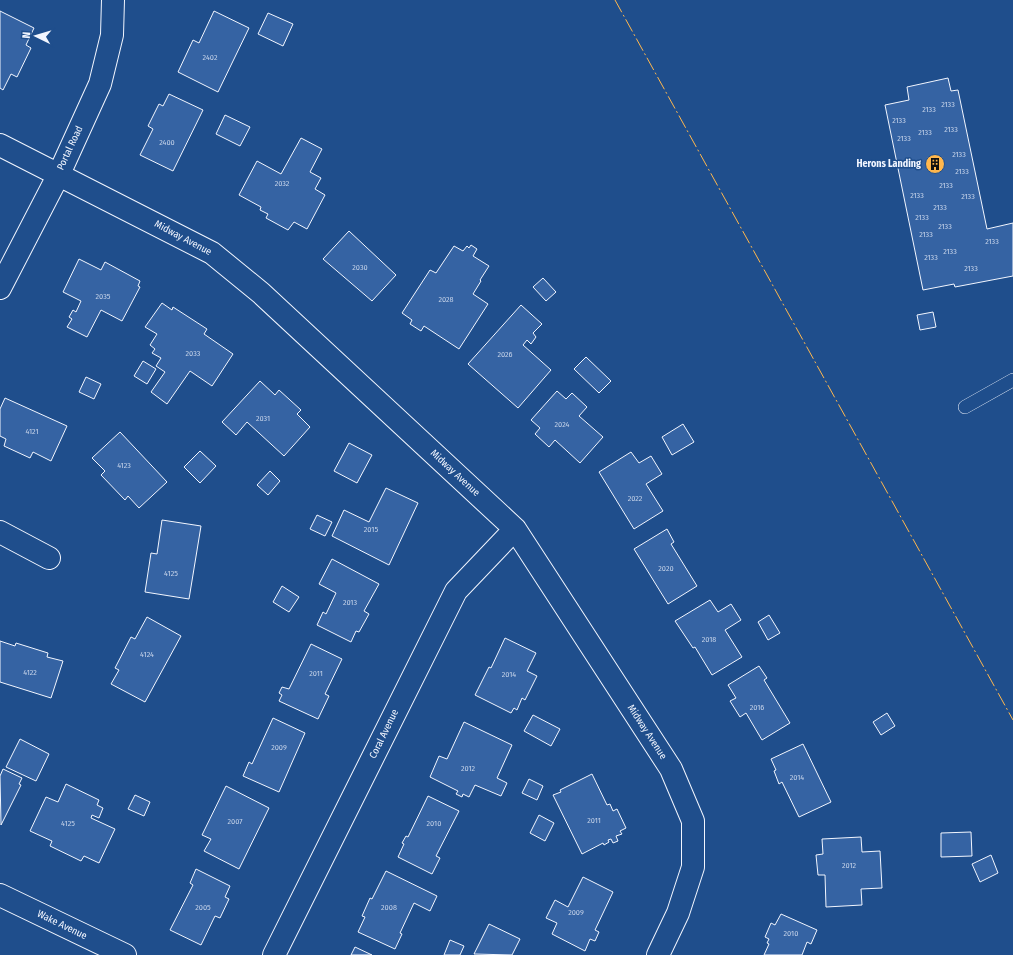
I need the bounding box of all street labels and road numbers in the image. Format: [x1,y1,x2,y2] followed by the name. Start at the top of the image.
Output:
[55,124,85,172] street label: Portal Road
[152,218,214,258] street label: Midway Avenue
[428,447,482,499] street label: Midway Avenue
[625,702,669,762] street label: Midway Avenue
[367,707,401,761] street label: Coral Avenue
[35,908,89,942] street label: Wake Avenue

